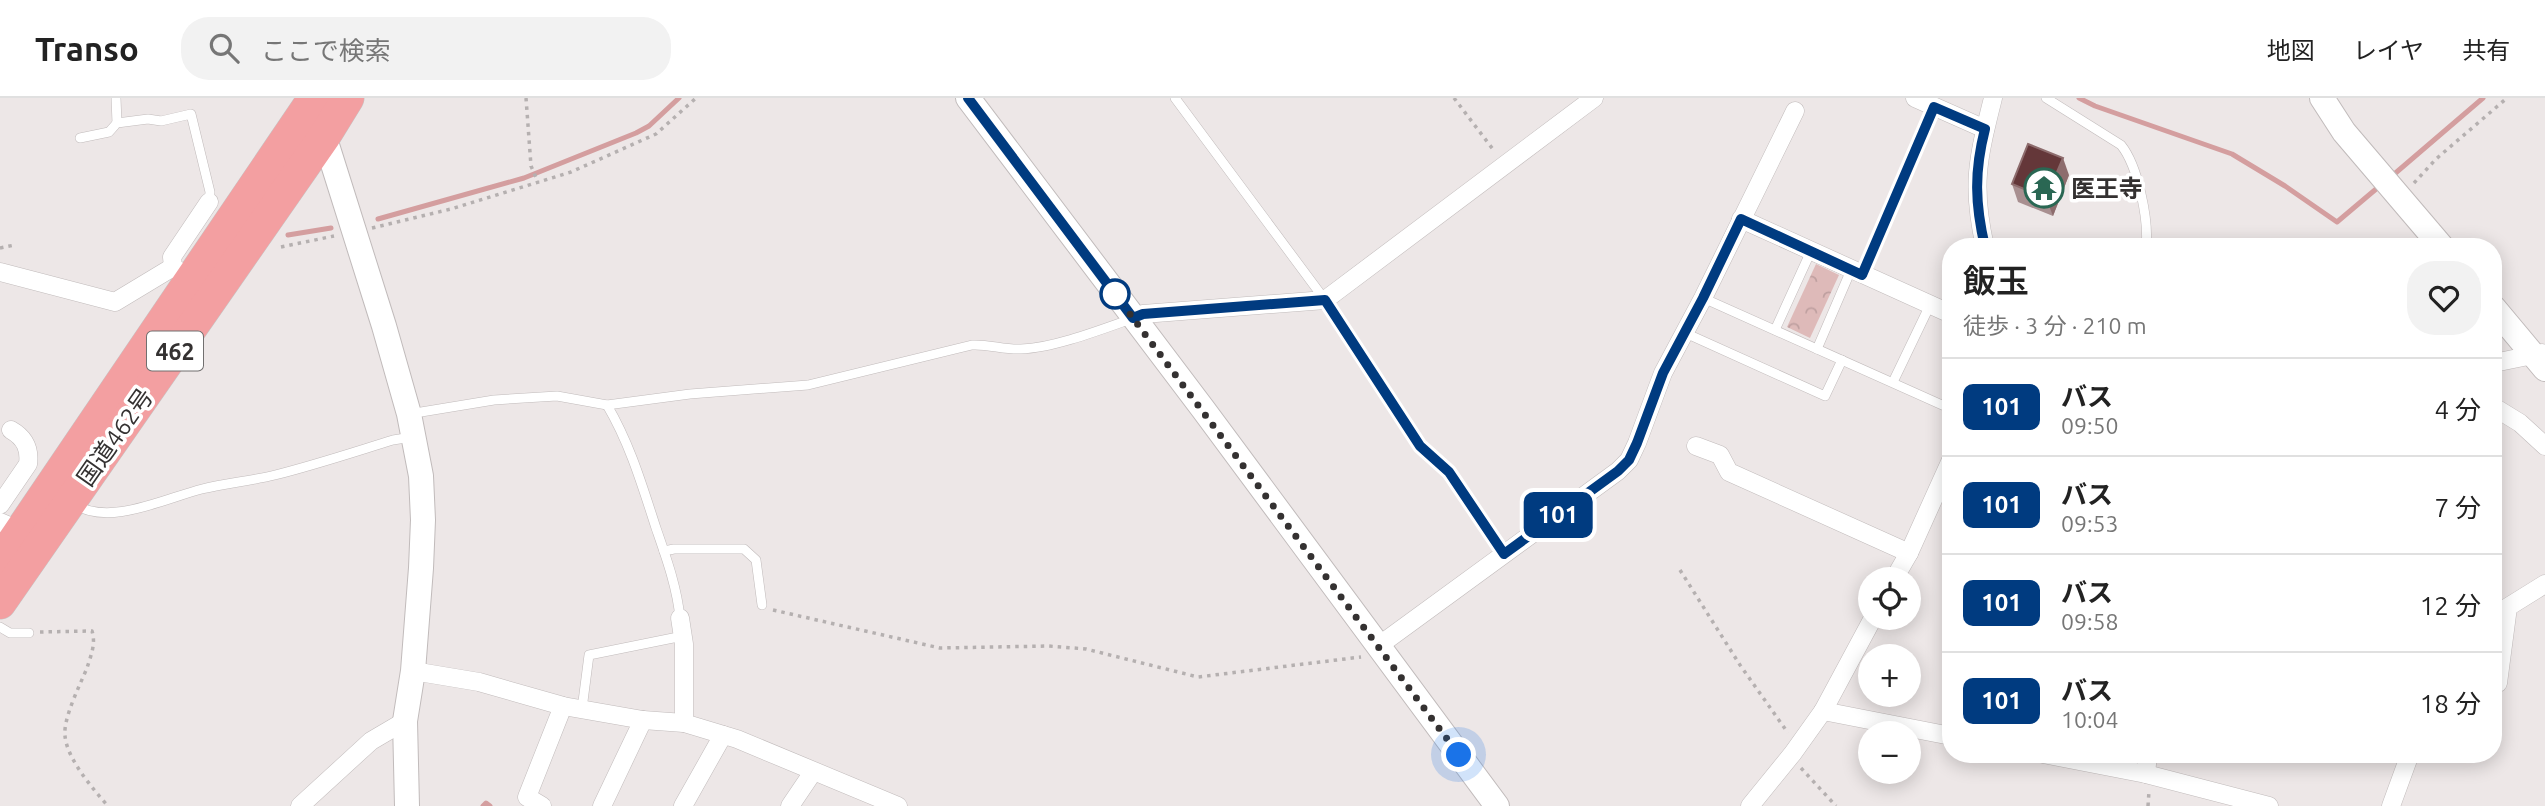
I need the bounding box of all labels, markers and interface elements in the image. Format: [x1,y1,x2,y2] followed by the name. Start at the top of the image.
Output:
[181,17,671,80] search box
[205,29,243,67] icon: search
[35,30,139,67] text: Transo
[261,36,391,65] text: ここで検索
[2267,37,2315,64] text: 地図
[2353,37,2424,64] text: レイヤ
[2462,37,2510,64] text: 共有
[2023,167,2065,209] temple icon: 医王寺
[2071,175,2143,202] place label: 医王寺
[2407,261,2481,335] button: heart
[1963,262,2029,299] text: 飯玉
[1100,279,1130,309] unlabelled marker
[1963,313,2147,338] text: 徒歩 · 3 分 · 210 m
[147,332,203,370] road number: 462
[2061,382,2113,411] text: バス
[72,383,158,491] street label: 国道462号
[1981,393,2022,420] text: 101
[2434,395,2481,424] text: 4 分
[2061,413,2119,438] text: 09:50
[2061,480,2113,509] text: バス
[1981,491,2022,518] text: 101
[1518,492,1598,538] line badge: 101
[2434,493,2481,522] text: 7 分
[1538,501,1578,528] text: 101
[2061,511,2119,536] text: 09:53
[1858,567,1921,784] map controls
[1858,567,1921,630] button: locate
[2061,578,2113,607] text: バス
[1981,589,2022,616] text: 101
[2420,591,2481,620] text: 12 分
[2061,609,2119,634] text: 09:58
[1858,644,1921,707] button: +
[2061,676,2113,705] text: バス
[1981,687,2022,714] text: 101
[2420,689,2481,718] text: 18 分
[2061,707,2119,732] text: 10:04
[1858,721,1921,784] button: −
[1441,737,1476,772] your location

